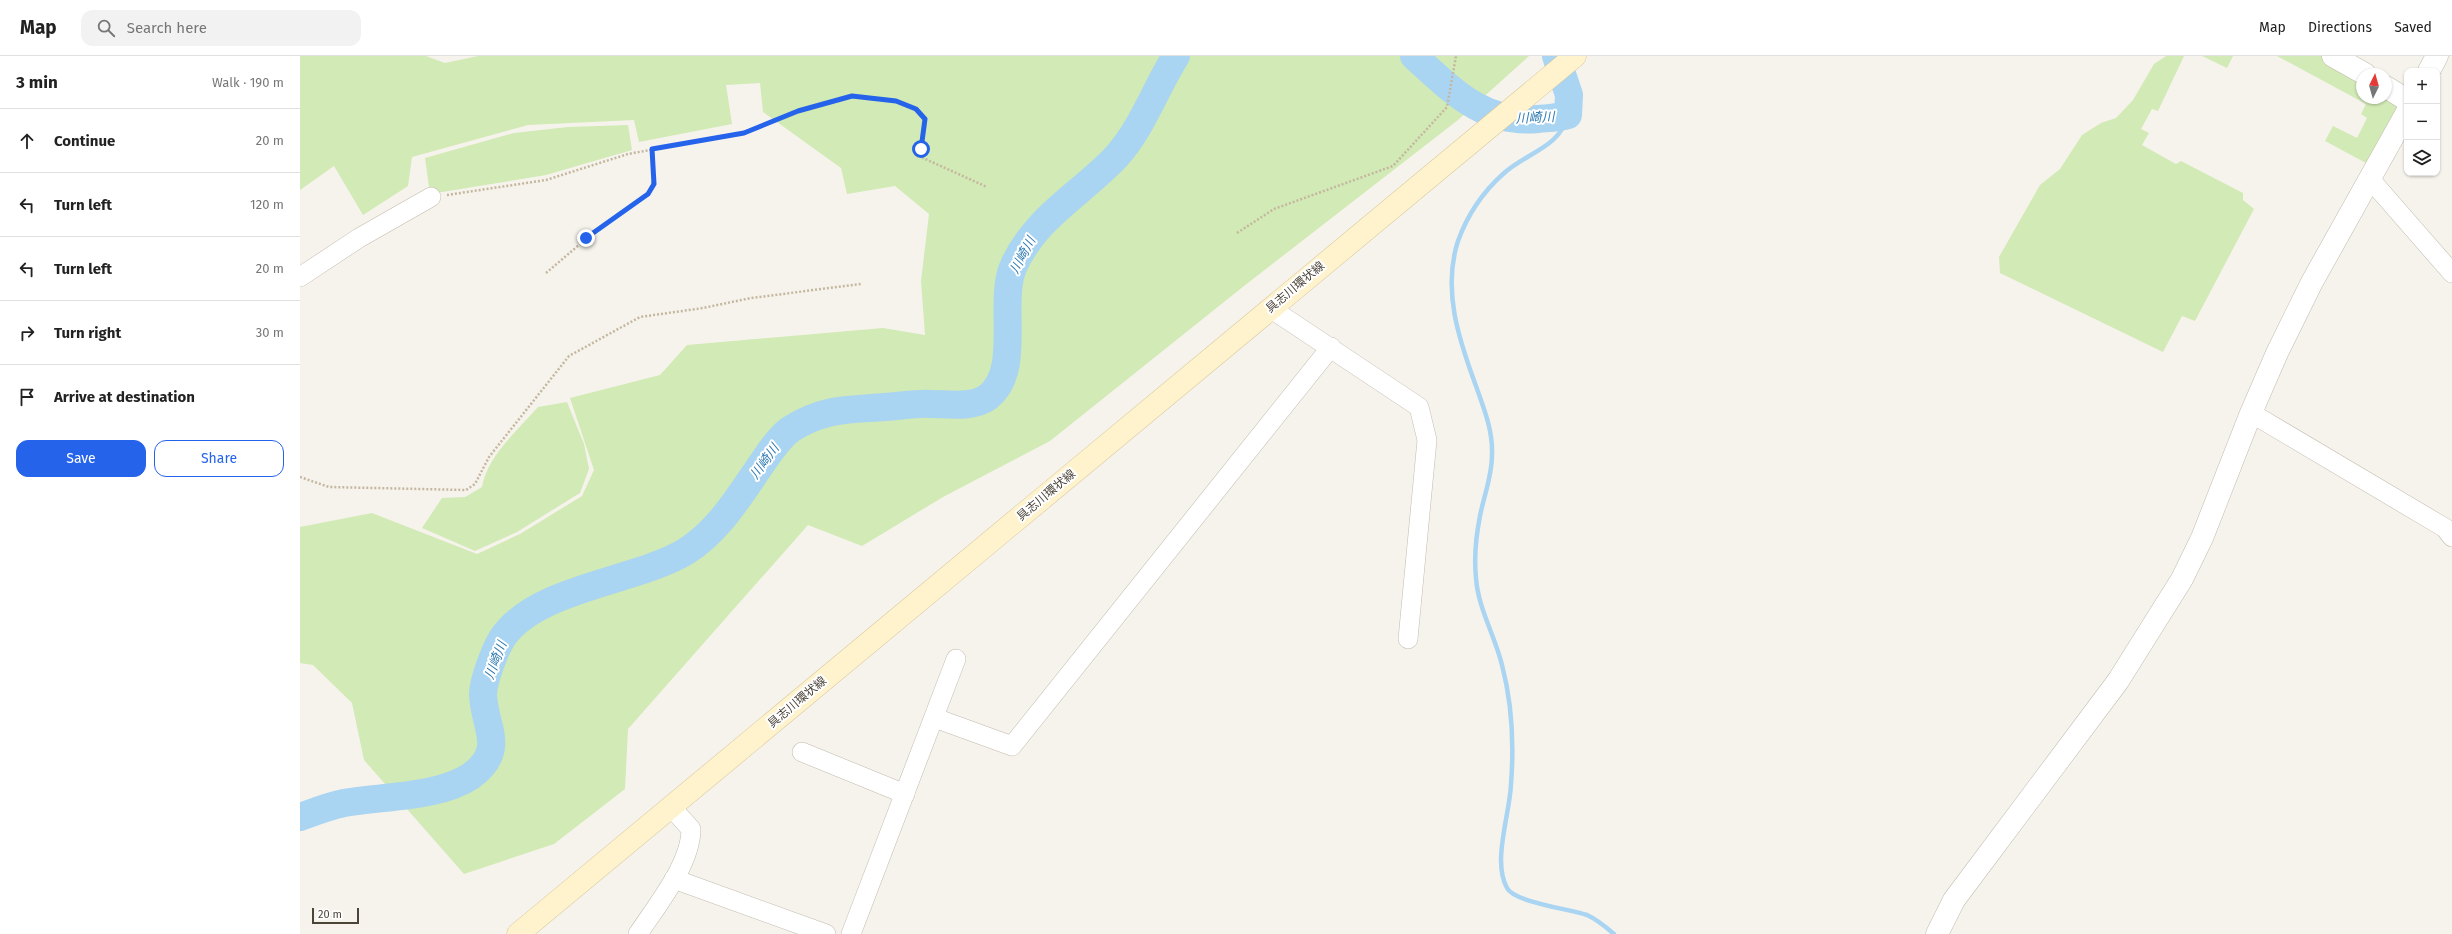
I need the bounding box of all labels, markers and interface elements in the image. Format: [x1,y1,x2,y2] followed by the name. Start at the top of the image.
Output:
[81,10,361,46] search box
[20,16,57,39] text: Map
[95,17,117,39] icon: search
[127,19,207,37] text: Search here
[2259,19,2286,36] text: Map
[2308,19,2372,36] text: Directions
[2394,19,2432,36] text: Saved
[2356,68,2392,104] north arrow
[2404,68,2440,176] map controls
[2404,68,2440,104] button: +
[16,72,58,93] text: 3 min
[212,75,284,90] text: Walk · 190 m
[2404,104,2440,140] button: −
[1515,109,1557,126] water label: 川崎川
[16,130,38,152] icon: ahead
[54,132,115,150] text: Continue
[256,133,284,148] text: 20 m
[912,140,930,158] route start
[2404,140,2440,176] button: layers
[16,194,38,216] icon: left
[54,196,112,214] text: Turn left
[250,197,284,212] text: 120 m
[577,229,595,247] route end
[1007,233,1039,276] water label: 川崎川
[16,258,38,280] icon: left
[1263,258,1327,316] street label: 具志川環状線
[54,260,112,278] text: Turn left
[256,261,284,276] text: 20 m
[16,322,38,344] icon: right
[54,324,121,342] text: Turn right
[256,325,284,340] text: 30 m
[16,386,38,408] icon: arrive
[54,388,195,406] text: Arrive at destination
[747,439,783,481] water label: 川崎川
[16,440,146,477] button: Save
[154,440,284,477] button: Share
[1014,466,1078,524] street label: 具志川環状線
[481,637,510,681] water label: 川崎川
[765,673,829,731] street label: 具志川環状線
[312,906,359,925] scale bar
[318,908,342,921] text: 20 m

